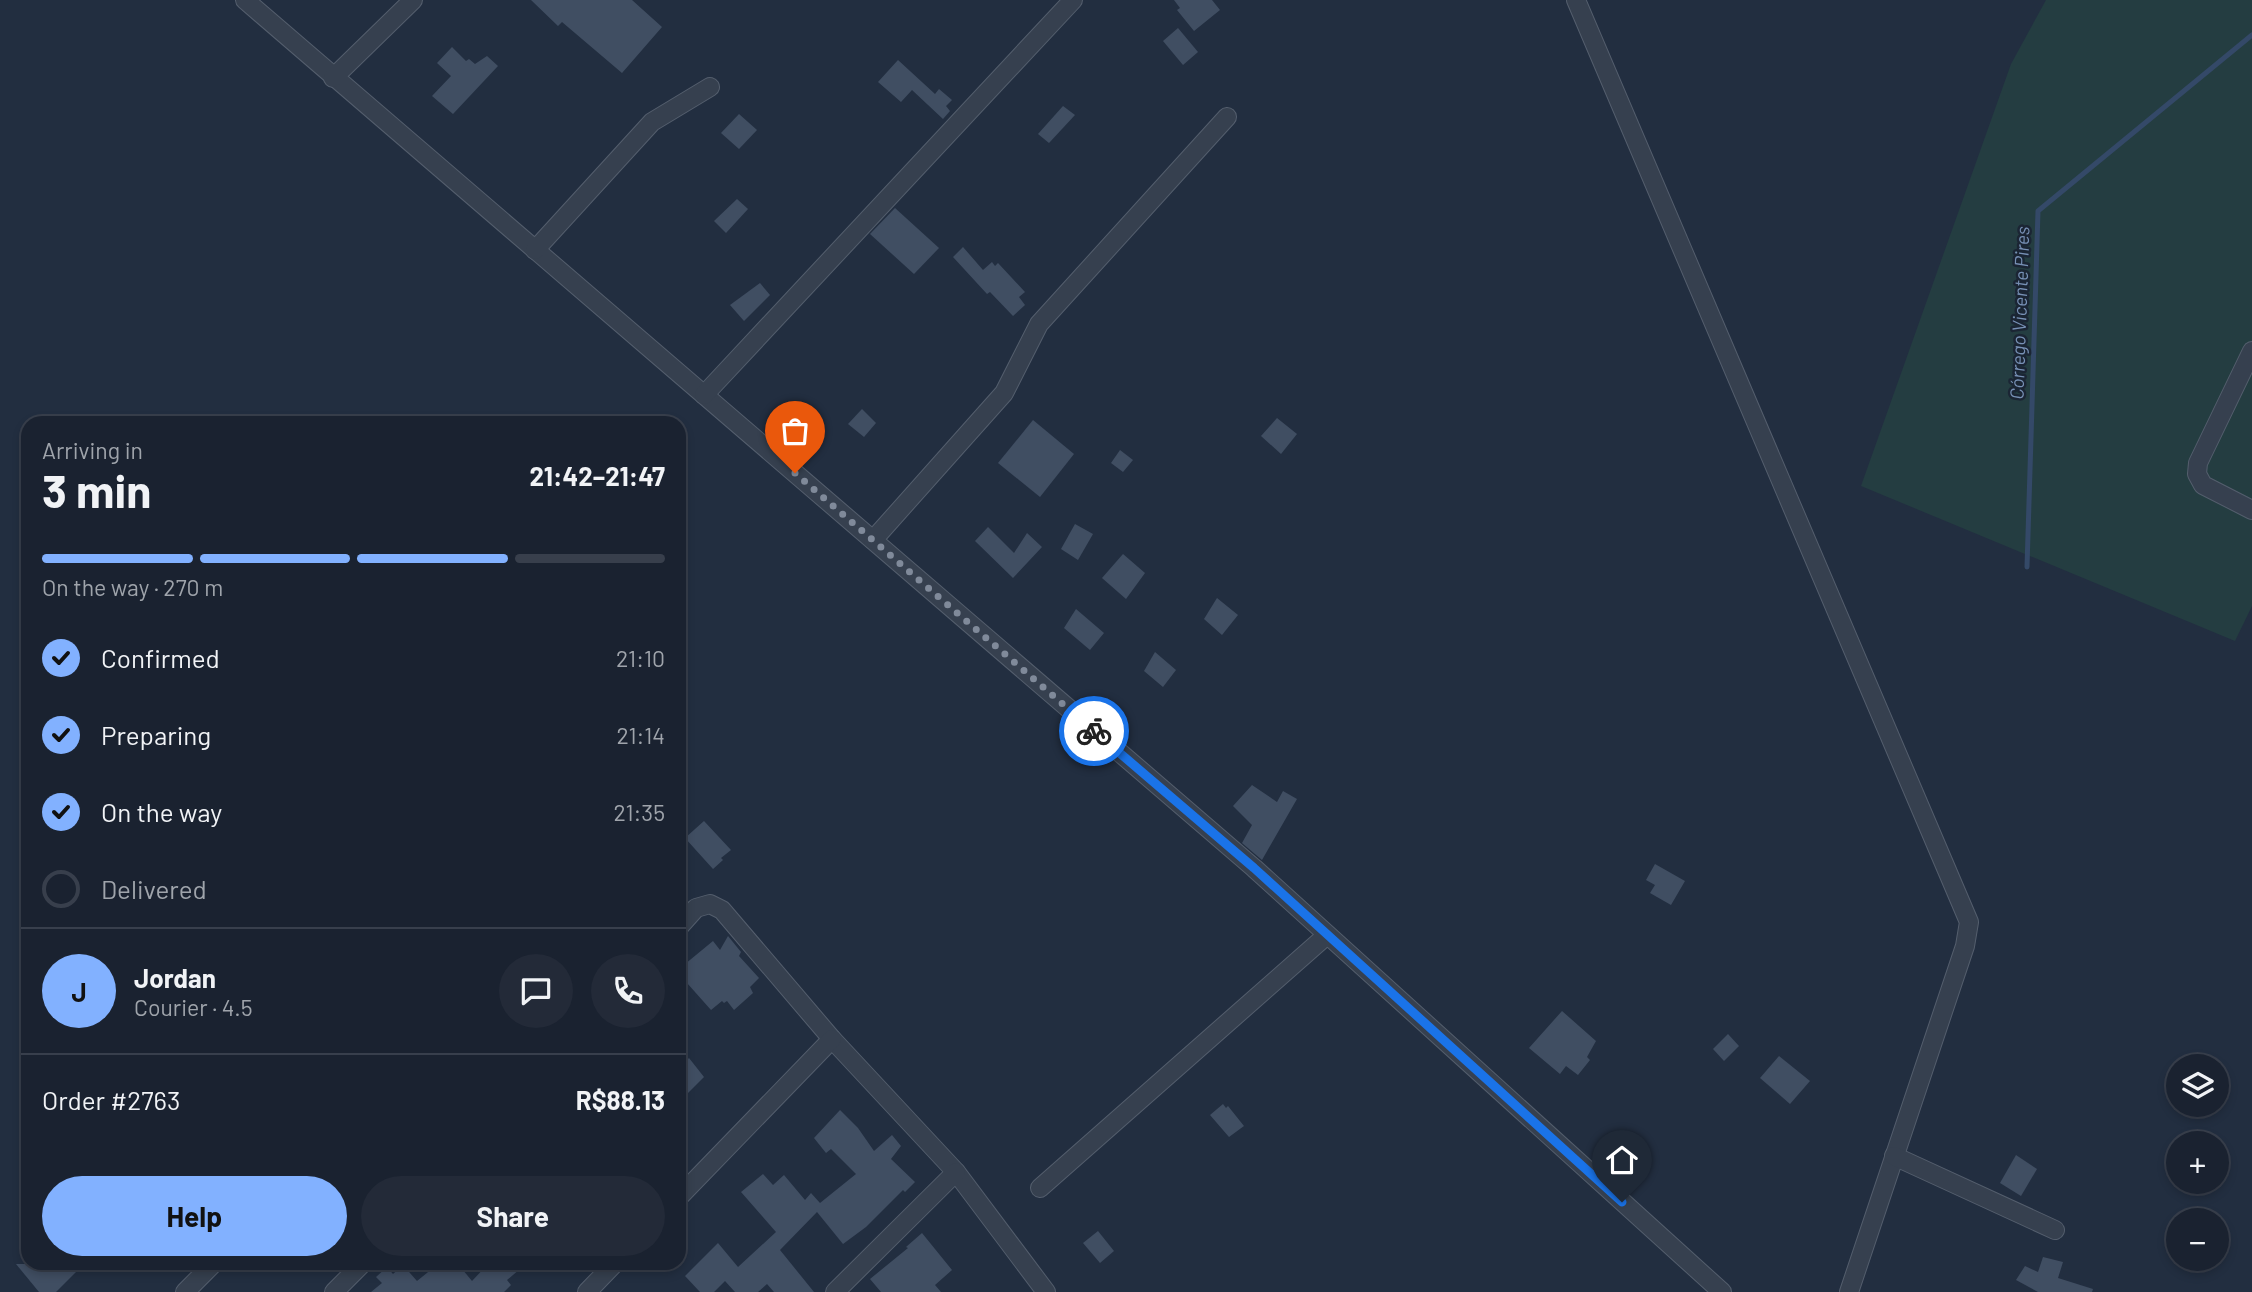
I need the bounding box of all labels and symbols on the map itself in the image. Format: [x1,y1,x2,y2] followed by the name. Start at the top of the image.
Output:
[2004,226,2034,400] water label: Córrego Vicente Pires
[765,401,825,473] pin
[1059,696,1129,766] courier
[1592,1130,1652,1202] pin

